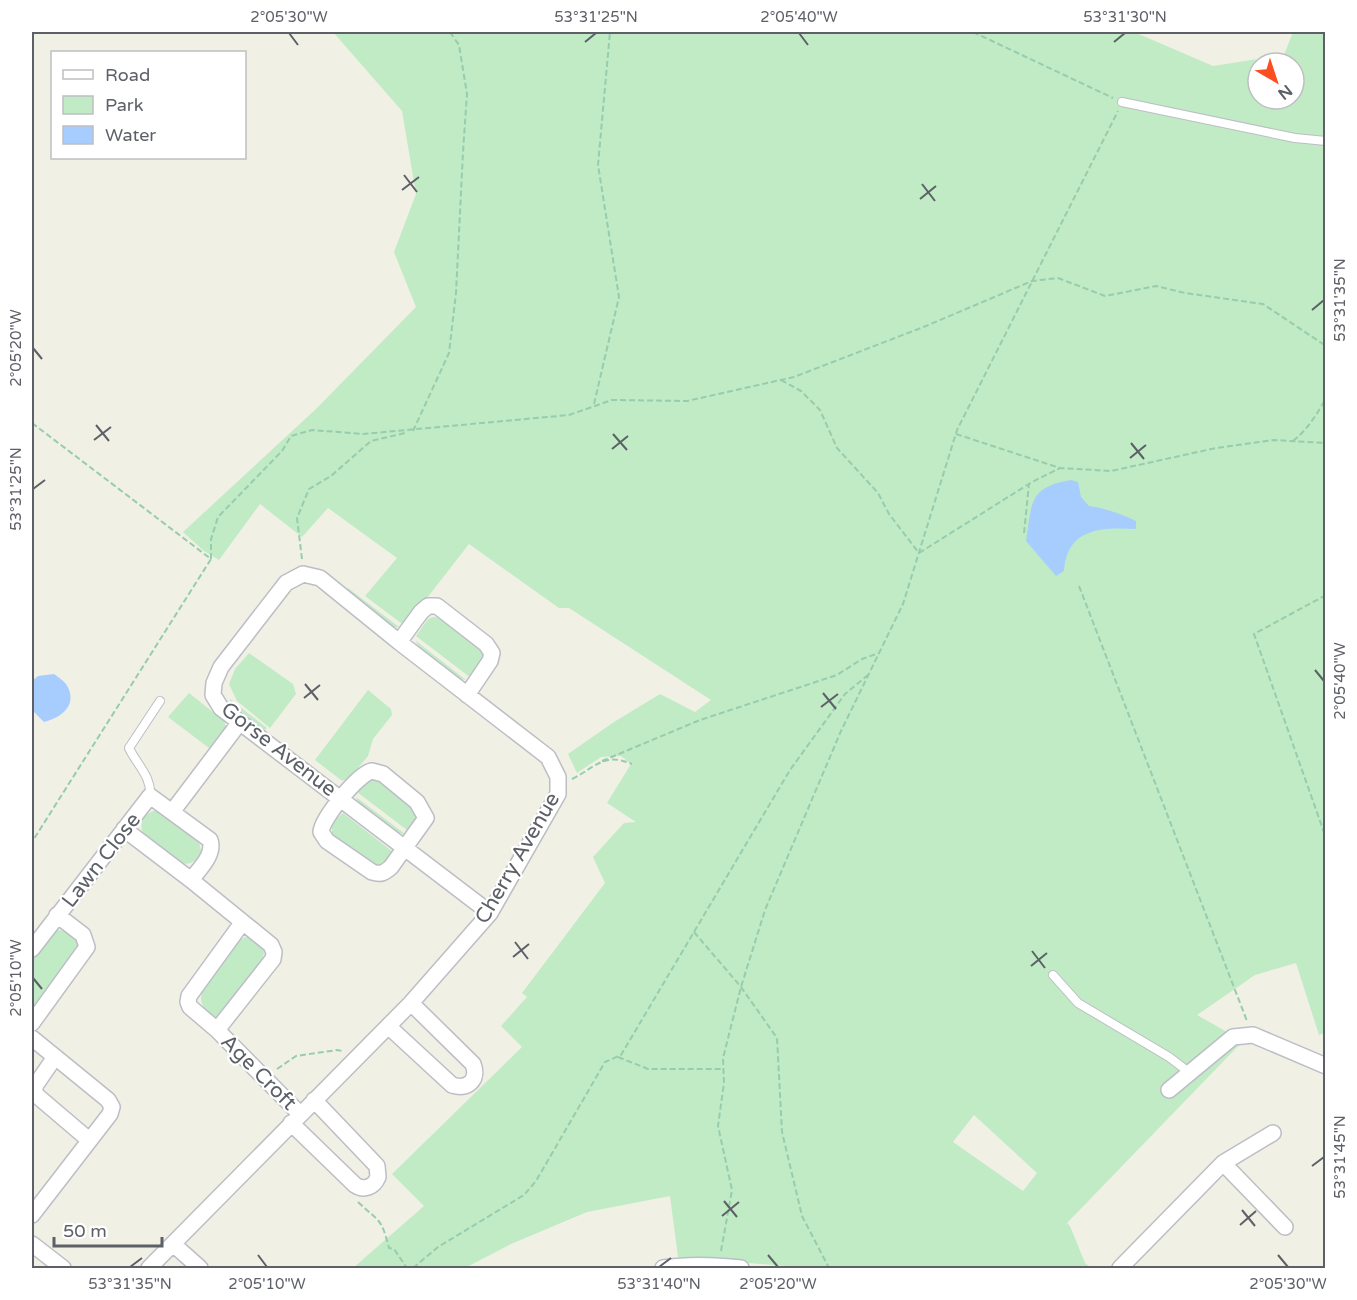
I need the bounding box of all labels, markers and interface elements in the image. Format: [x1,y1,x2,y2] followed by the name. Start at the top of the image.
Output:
[250,8,328,26] text: 2°05'30"W
[554,8,638,26] text: 53°31'25"N
[760,8,838,26] text: 2°05'40"W
[1083,8,1167,26] text: 53°31'30"N
[51,51,246,159] legend
[1246,51,1306,111] north arrow
[105,64,150,86] text: Road
[1274,80,1296,104] text: N
[105,94,144,116] text: Park
[105,124,156,146] text: Water
[1331,258,1349,342] text: 53°31'35"N
[7,309,25,387] text: 2°05'20"W
[7,447,25,531] text: 53°31'25"N
[1331,642,1349,720] text: 2°05'40"W
[216,697,341,802] street label: Gorse Avenue
[470,788,565,928] street label: Cherry Avenue
[57,808,146,913] street label: Lawn Close
[7,939,25,1017] text: 2°05'10"W
[216,1029,302,1115] street label: Age Croft
[1331,1115,1349,1199] text: 53°31'45"N
[54,1210,162,1248] scale bar
[63,1220,107,1242] text: 50 m
[88,1275,172,1293] text: 53°31'35"N
[228,1275,306,1293] text: 2°05'10"W
[617,1275,701,1293] text: 53°31'40"N
[739,1275,817,1293] text: 2°05'20"W
[1249,1275,1327,1293] text: 2°05'30"W

